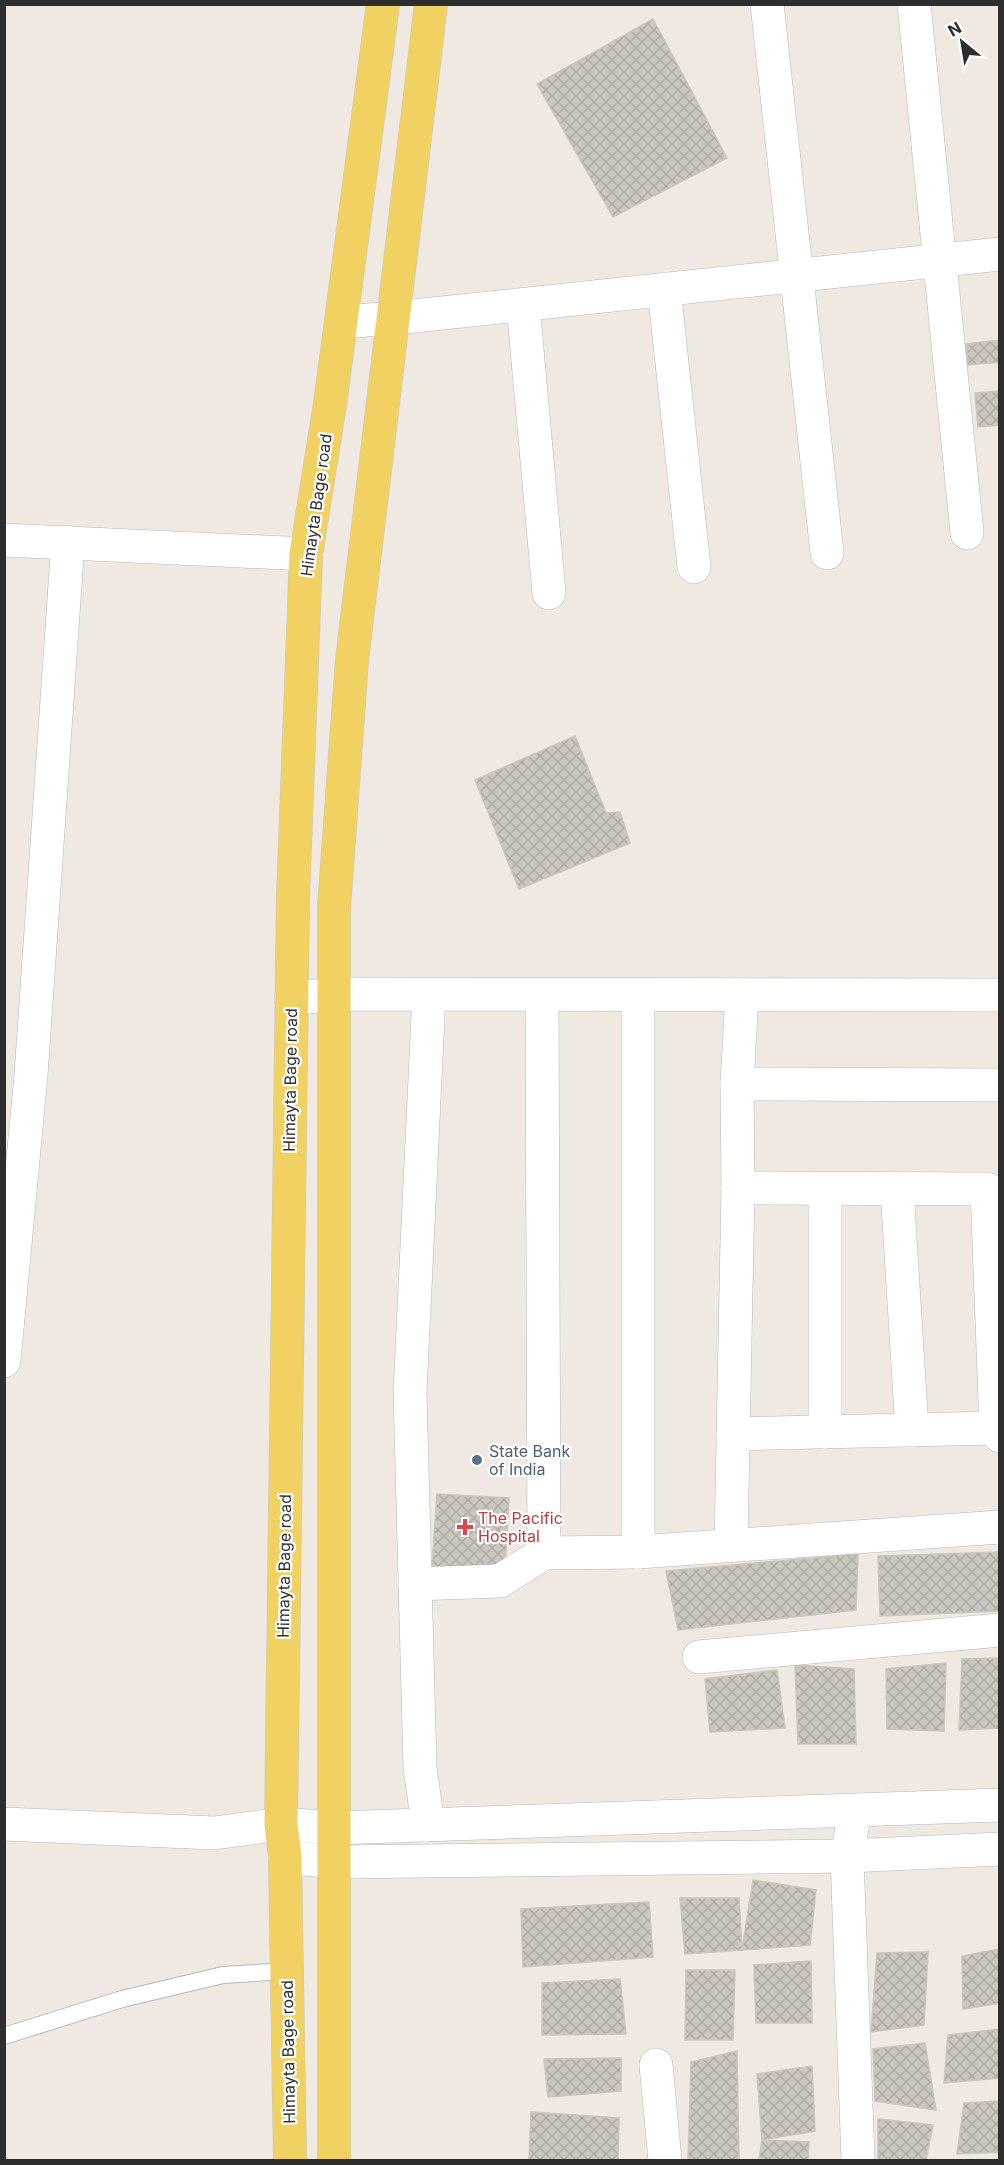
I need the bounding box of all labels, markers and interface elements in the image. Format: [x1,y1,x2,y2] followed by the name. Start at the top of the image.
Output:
[932,12,992,72] north arrow
[944,17,965,41] text: N
[296,432,336,578] street label: Himayta Bage road
[279,1008,301,1152] street label: Himayta Bage road
[489,1441,570,1479] place label: State Bank of India
[470,1453,484,1467] marker: State Bank of India
[273,1494,295,1638] street label: Himayta Bage road
[478,1508,563,1546] place label: The Pacific Hospital
[456,1518,474,1536] marker: The Pacific Hospital
[277,1980,299,2124] street label: Himayta Bage road

